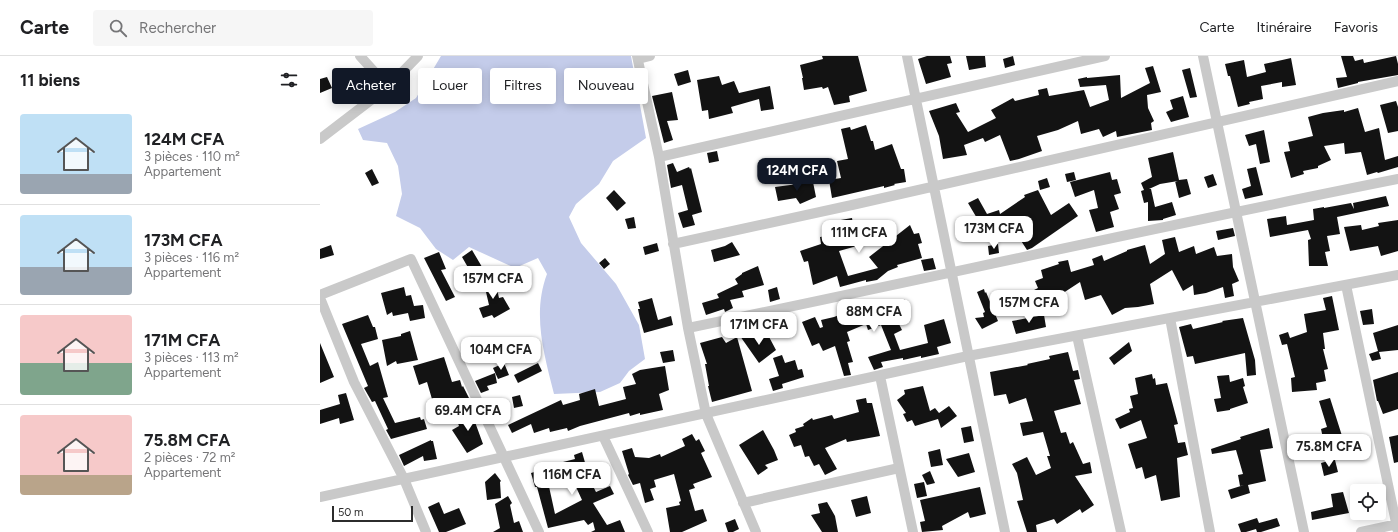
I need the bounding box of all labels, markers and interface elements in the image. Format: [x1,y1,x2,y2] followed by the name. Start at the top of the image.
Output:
[93,10,373,46] search box
[20,16,69,39] text: Carte
[107,17,129,39] icon: search
[139,19,216,37] text: Rechercher
[1200,19,1234,36] text: Carte
[1256,19,1312,36] text: Itinéraire
[1334,19,1378,36] text: Favoris
[332,68,410,104] chip: Acheter
[418,68,482,104] chip: Louer
[490,68,556,104] chip: Filtres
[564,68,648,104] chip: Nouveau
[278,69,300,91] icon: filters
[20,70,80,90] text: 11 biens
[144,129,224,149] text: 124M CFA
[52,130,100,178] icon: home
[144,149,240,164] text: 3 pièces · 110 m²
[756,158,838,192] pin: 124M CFA
[766,163,828,178] text: 124M CFA
[144,164,222,179] text: Appartement
[953,216,1035,250] pin: 173M CFA
[818,220,900,254] pin: 111M CFA
[964,221,1024,236] text: 173M CFA
[831,225,887,240] text: 111M CFA
[144,230,223,250] text: 173M CFA
[52,231,100,279] icon: home
[144,250,239,265] text: 3 pièces · 116 m²
[144,265,222,280] text: Appartement
[452,266,534,300] pin: 157M CFA
[463,271,523,286] text: 157M CFA
[988,290,1070,324] pin: 157M CFA
[999,295,1059,310] text: 157M CFA
[837,299,911,333] pin: 88M CFA
[846,304,902,319] text: 88M CFA
[718,312,800,346] pin: 171M CFA
[730,317,788,332] text: 171M CFA
[144,330,220,350] text: 171M CFA
[52,331,100,379] icon: home
[460,337,542,371] pin: 104M CFA
[470,342,532,357] text: 104M CFA
[144,350,239,365] text: 3 pièces · 113 m²
[144,365,222,380] text: Appartement
[422,398,514,432] pin: 69.4M CFA
[435,403,501,418] text: 69.4M CFA
[144,430,230,450] text: 75.8M CFA
[52,431,100,479] icon: home
[1283,434,1375,468] pin: 75.8M CFA
[1296,439,1362,454] text: 75.8M CFA
[144,450,235,465] text: 2 pièces · 72 m²
[531,462,613,496] pin: 116M CFA
[144,465,222,480] text: Appartement
[543,467,601,482] text: 116M CFA
[1350,484,1386,520] map controls
[1350,484,1386,520] button: locate
[332,504,413,523] scale bar
[338,506,363,519] text: 50 m

